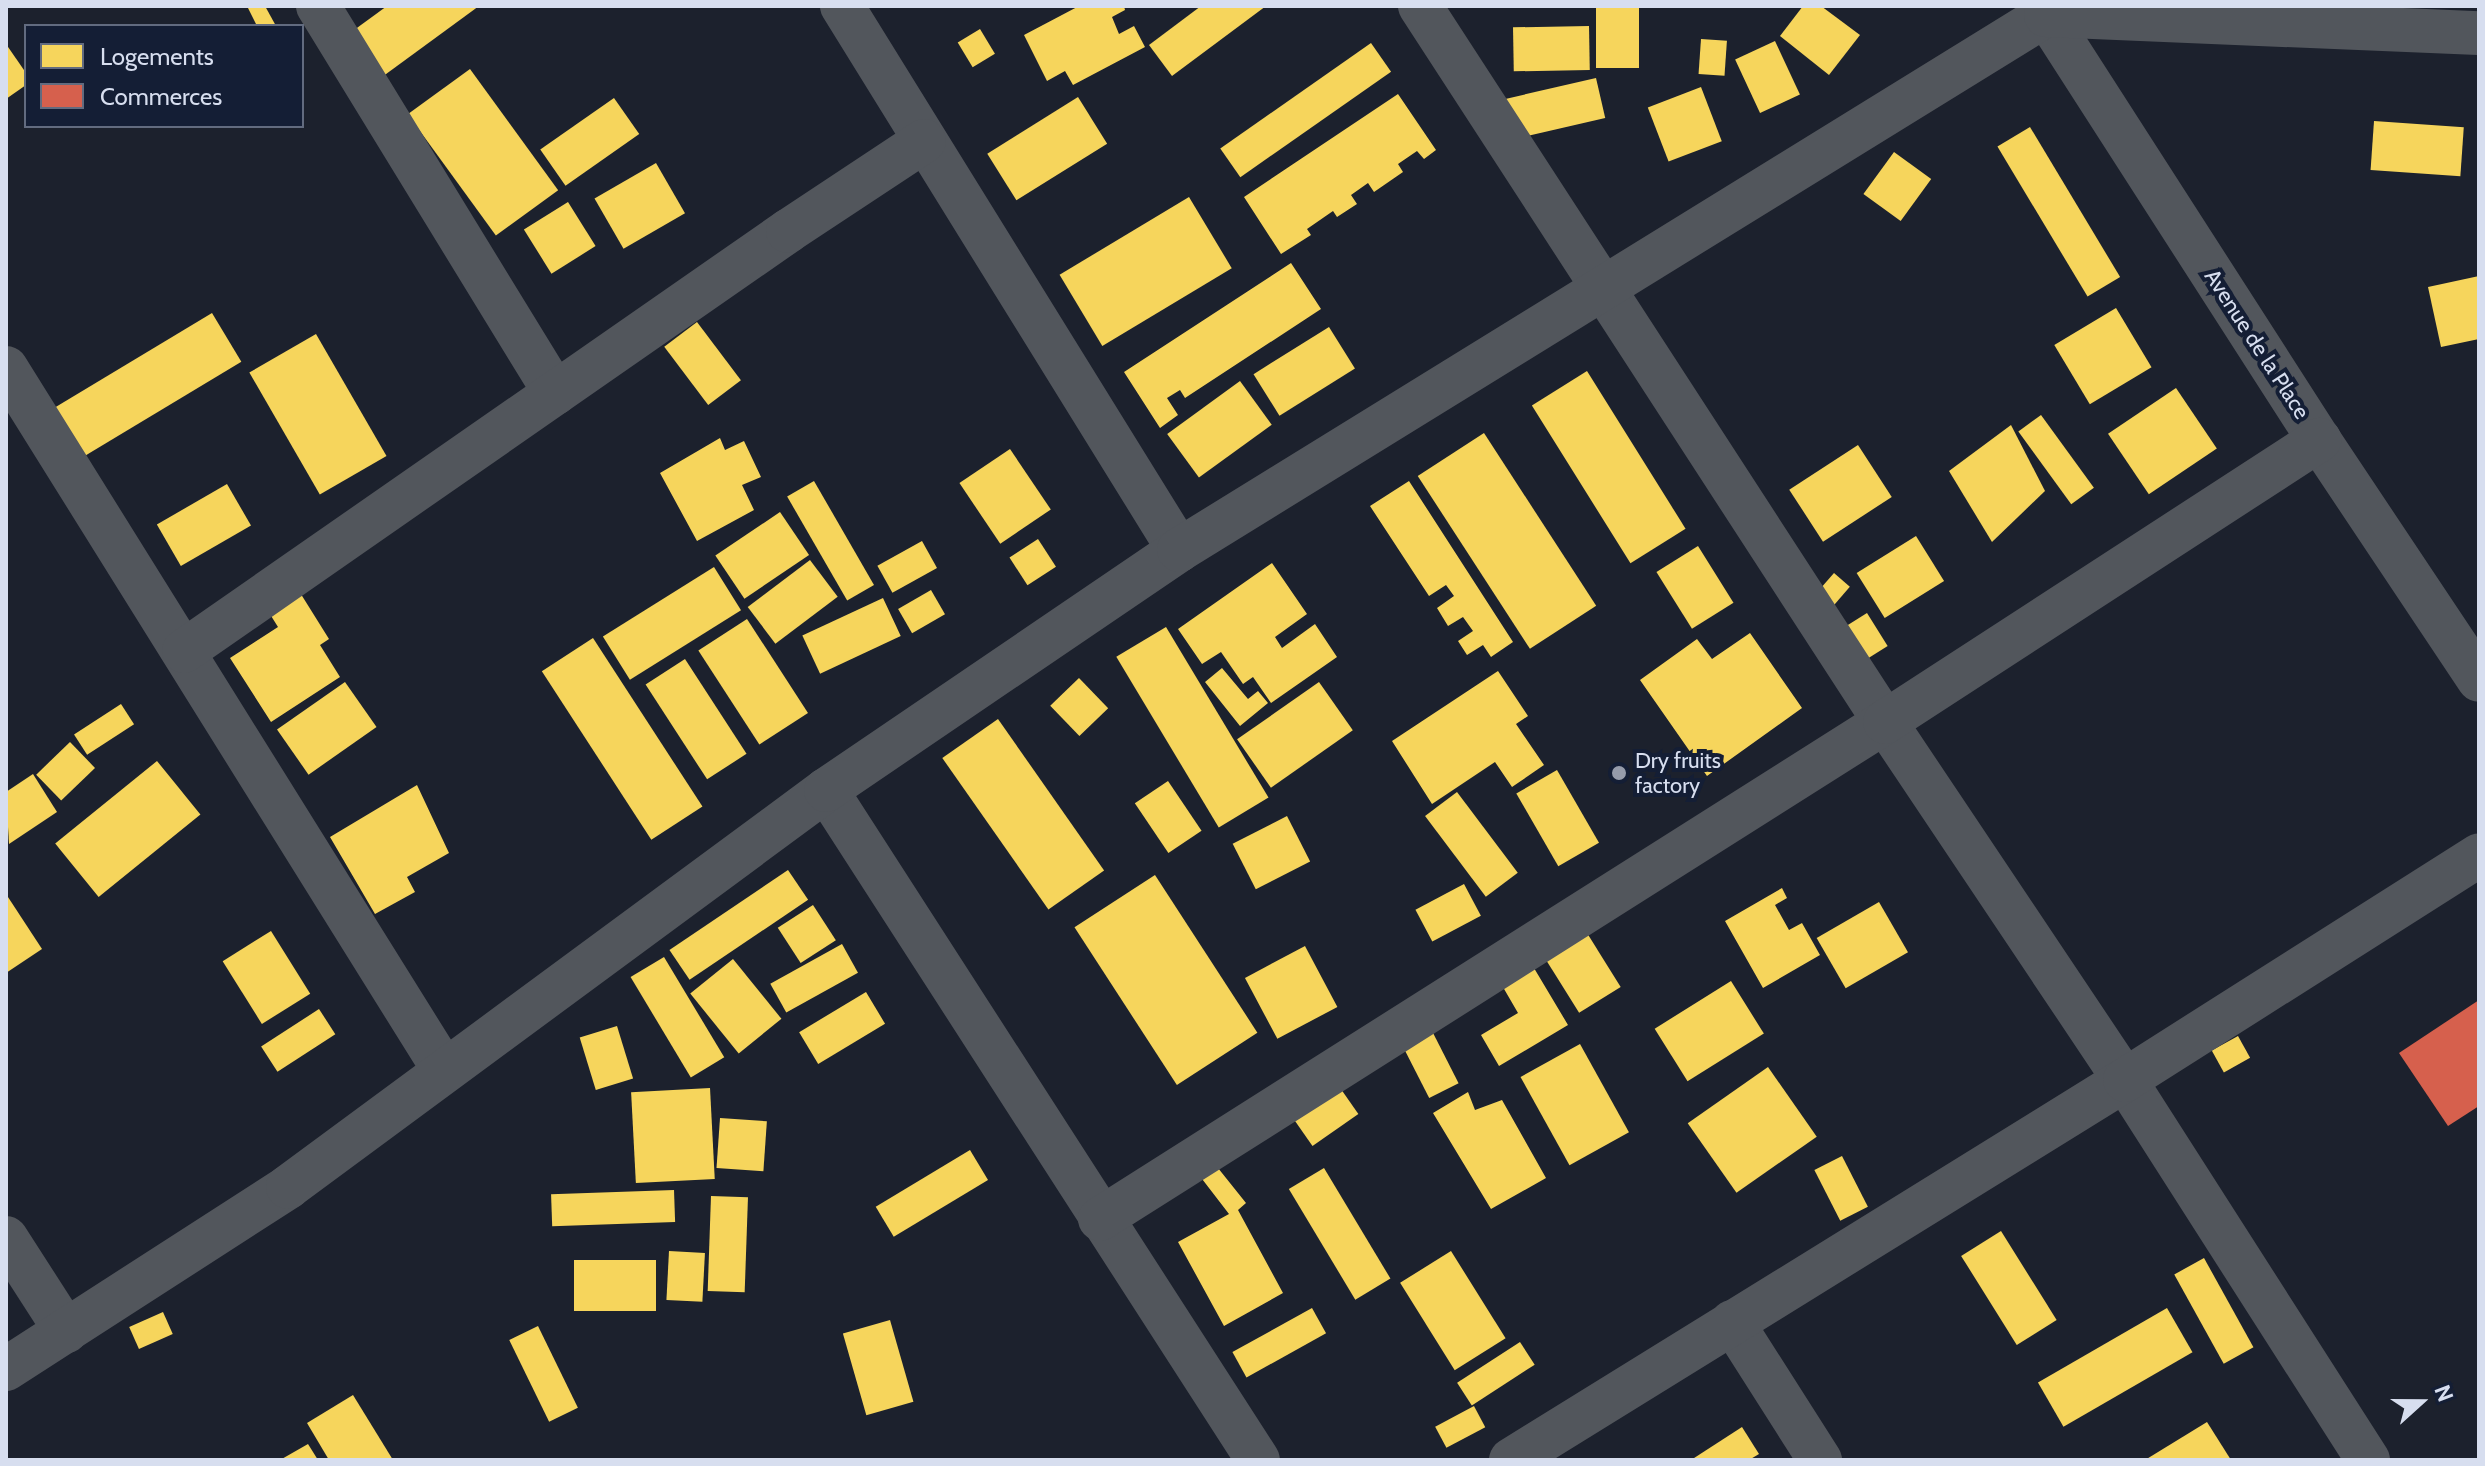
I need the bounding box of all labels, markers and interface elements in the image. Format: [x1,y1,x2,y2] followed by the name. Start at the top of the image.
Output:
[24,24,304,128] legend
[100,42,214,71] text: Logements
[100,82,222,111] text: Commerces
[2199,264,2315,424] street label: Avenue de la Place
[1635,747,1721,798] place label: Dry fruits factory
[1610,764,1628,782] marker: Dry fruits factory
[2381,1362,2461,1442] north arrow
[2428,1381,2459,1405] text: N

